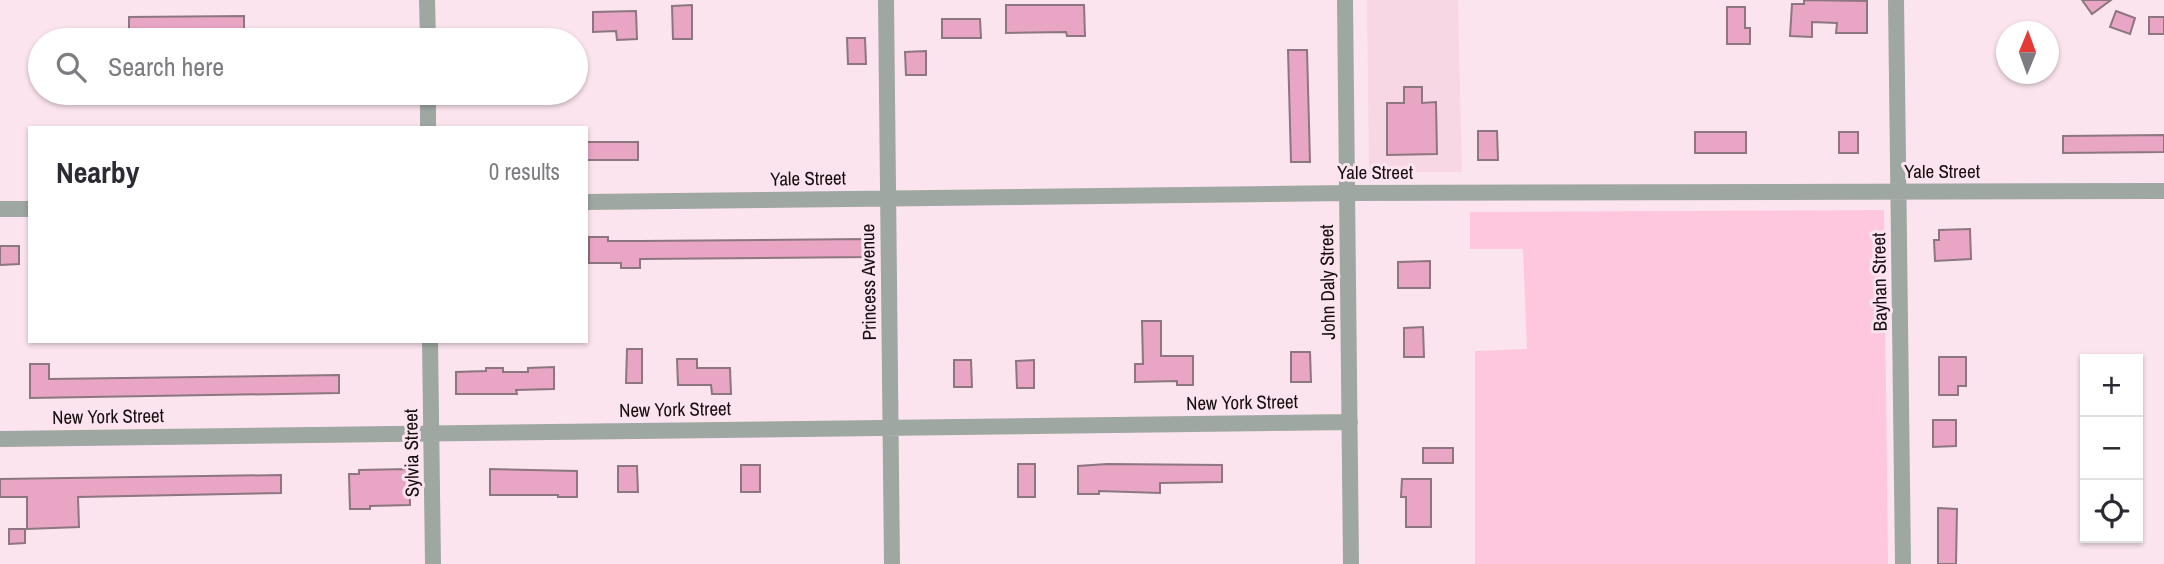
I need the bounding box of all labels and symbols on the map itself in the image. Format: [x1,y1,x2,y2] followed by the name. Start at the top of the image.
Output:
[1996,21,2059,84] north arrow
[1904,158,1981,184] street label: Yale Street
[1337,159,1414,185] street label: Yale Street
[770,164,847,192] street label: Yale Street
[854,223,882,341] street label: Princess Avenue
[1313,224,1341,340] street label: John Daly Street
[1865,232,1893,332] street label: Bayhan Street
[1186,388,1299,416] street label: New York Street
[619,395,732,423] street label: New York Street
[52,402,165,430] street label: New York Street
[397,408,425,497] street label: Sylvia Street

